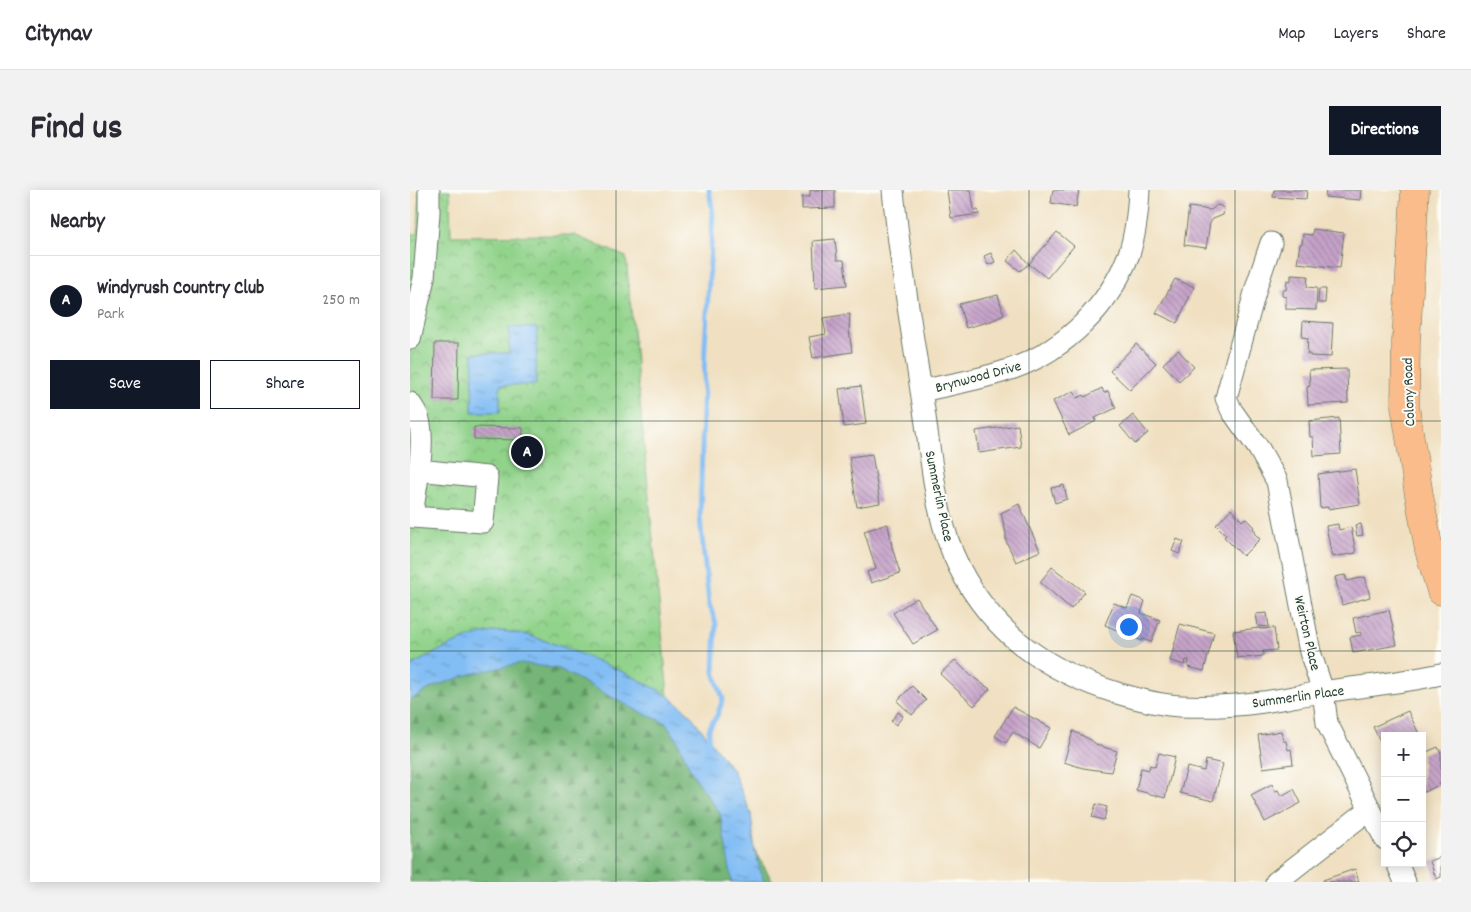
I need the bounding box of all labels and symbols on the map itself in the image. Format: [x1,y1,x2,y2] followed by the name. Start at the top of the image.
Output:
[933,356,1024,400] street label: Brynwood Drive
[1398,357,1422,427] street label: Colony Road
[511,433,543,471] pin: A
[918,449,959,544] street label: Summerlin Place
[1287,594,1325,673] street label: Weirton Place
[1116,614,1142,640] your location
[1251,681,1346,715] street label: Summerlin Place

